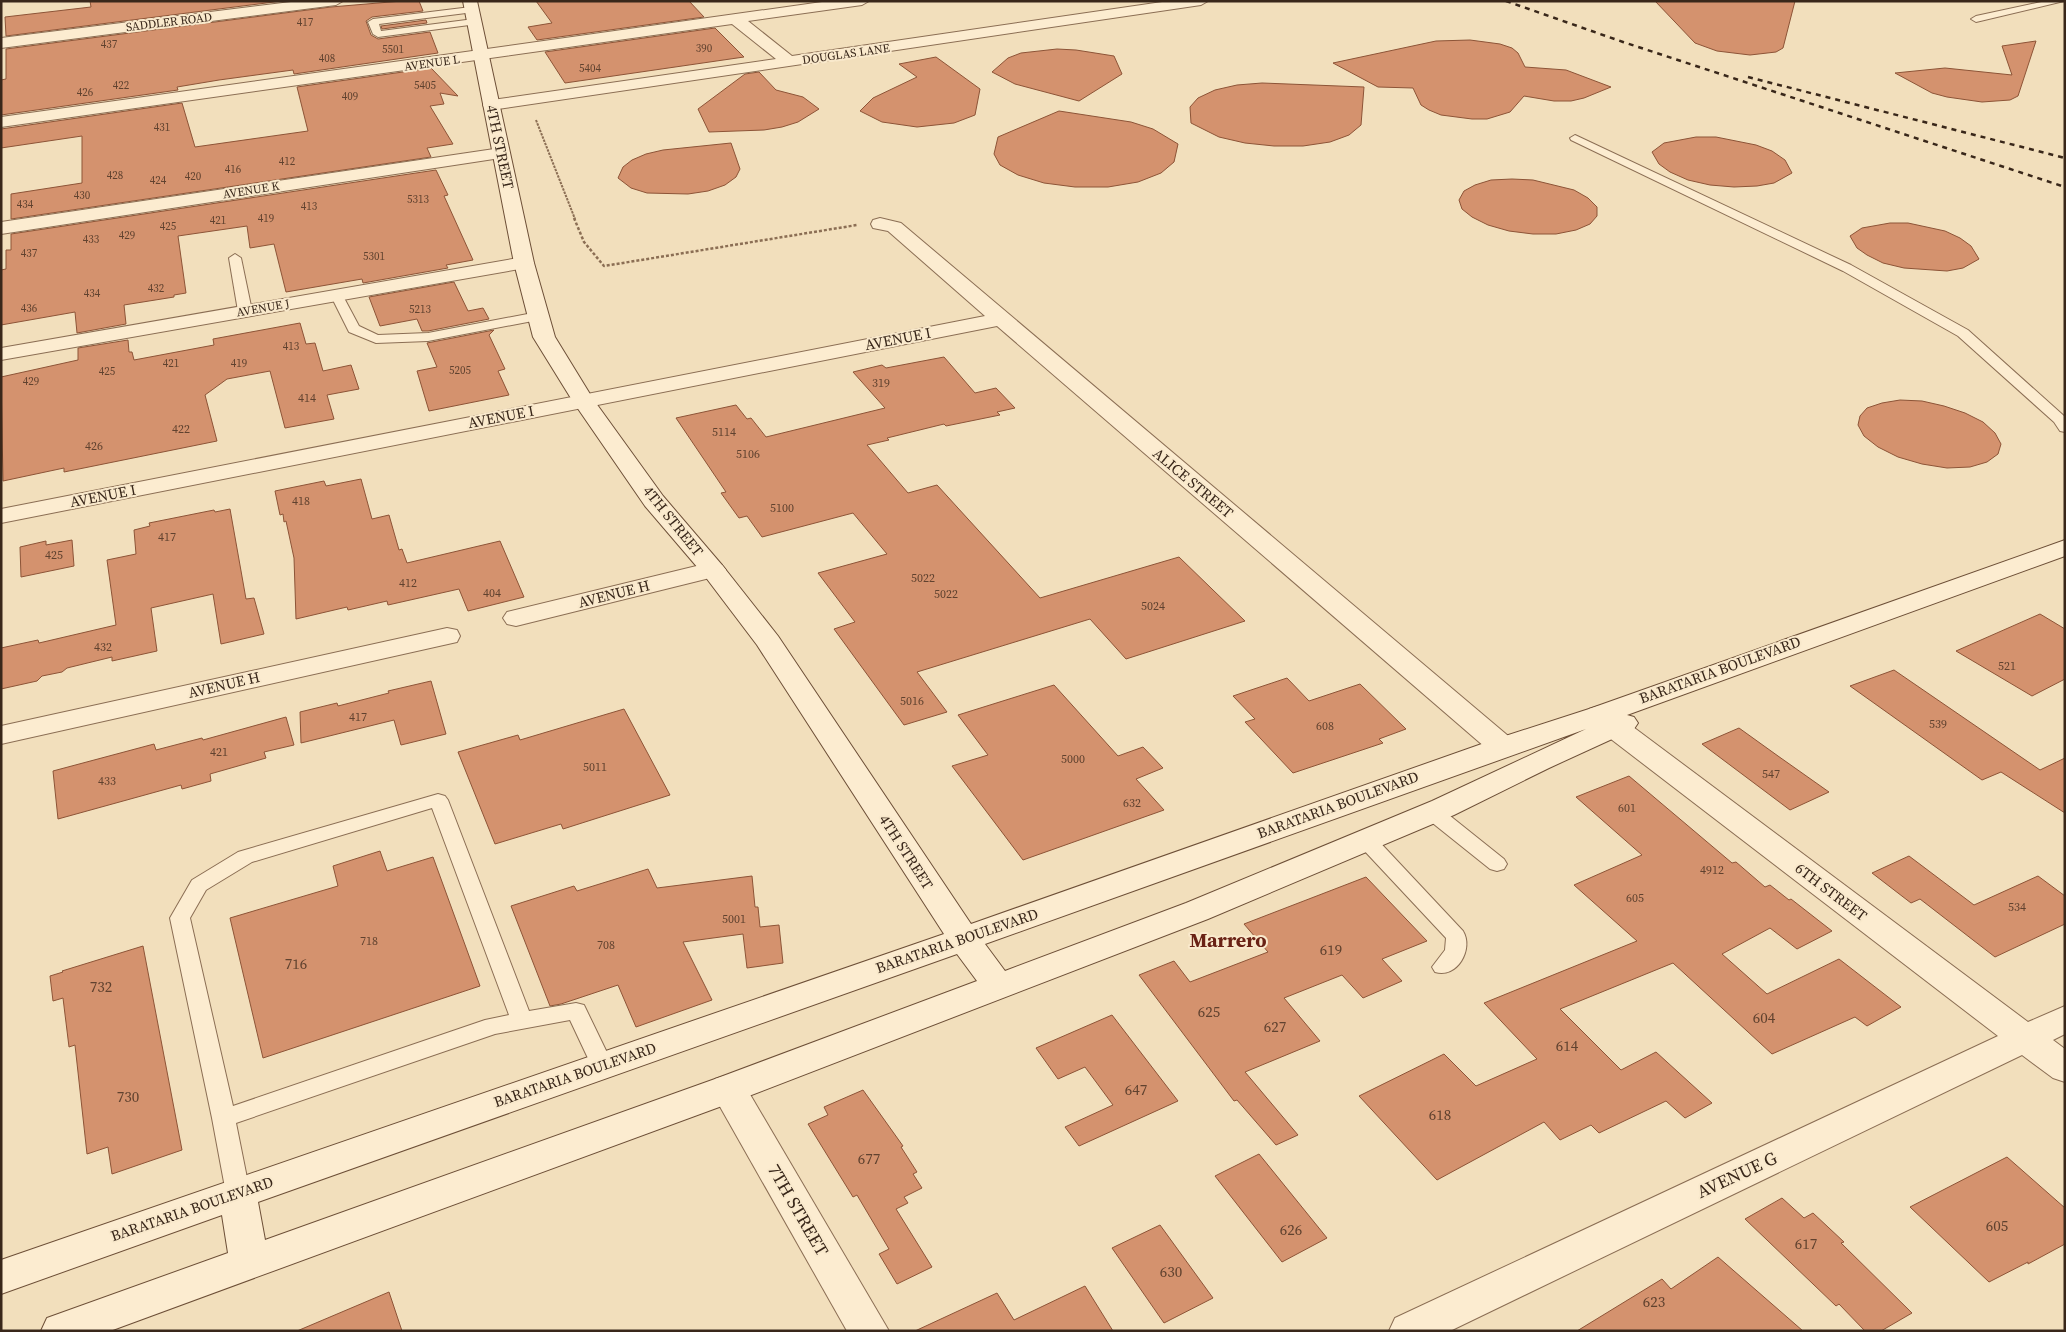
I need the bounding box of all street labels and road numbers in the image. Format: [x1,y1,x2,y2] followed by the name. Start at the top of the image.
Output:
[125,9,213,35] street label: SADDLER ROAD
[801,40,891,68] street label: DOUGLAS LANE
[403,51,461,75] street label: AVENUE L
[481,103,520,191] street label: 4TH STREET
[222,178,280,202] street label: AVENUE K
[235,295,291,321] street label: AVENUE J
[863,322,933,355] street label: AVENUE I
[466,400,536,433] street label: AVENUE I
[1149,443,1238,523] street label: ALICE STREET
[68,479,138,512] street label: AVENUE I
[638,481,708,560] street label: 4TH STREET
[576,574,652,613] street label: AVENUE H
[1636,630,1804,709] street label: BARATARIA BOULEVARD
[186,666,262,703] street label: AVENUE H
[1254,765,1422,844] street label: BARATARIA BOULEVARD
[874,810,938,893] street label: 4TH STREET
[1791,858,1872,926] street label: 6TH STREET
[873,903,1041,978] street label: BARATARIA BOULEVARD
[491,1037,659,1112] street label: BARATARIA BOULEVARD
[1693,1145,1781,1204] street label: AVENUE G
[762,1159,835,1260] street label: 7TH STREET
[108,1171,276,1246] street label: BARATARIA BOULEVARD

